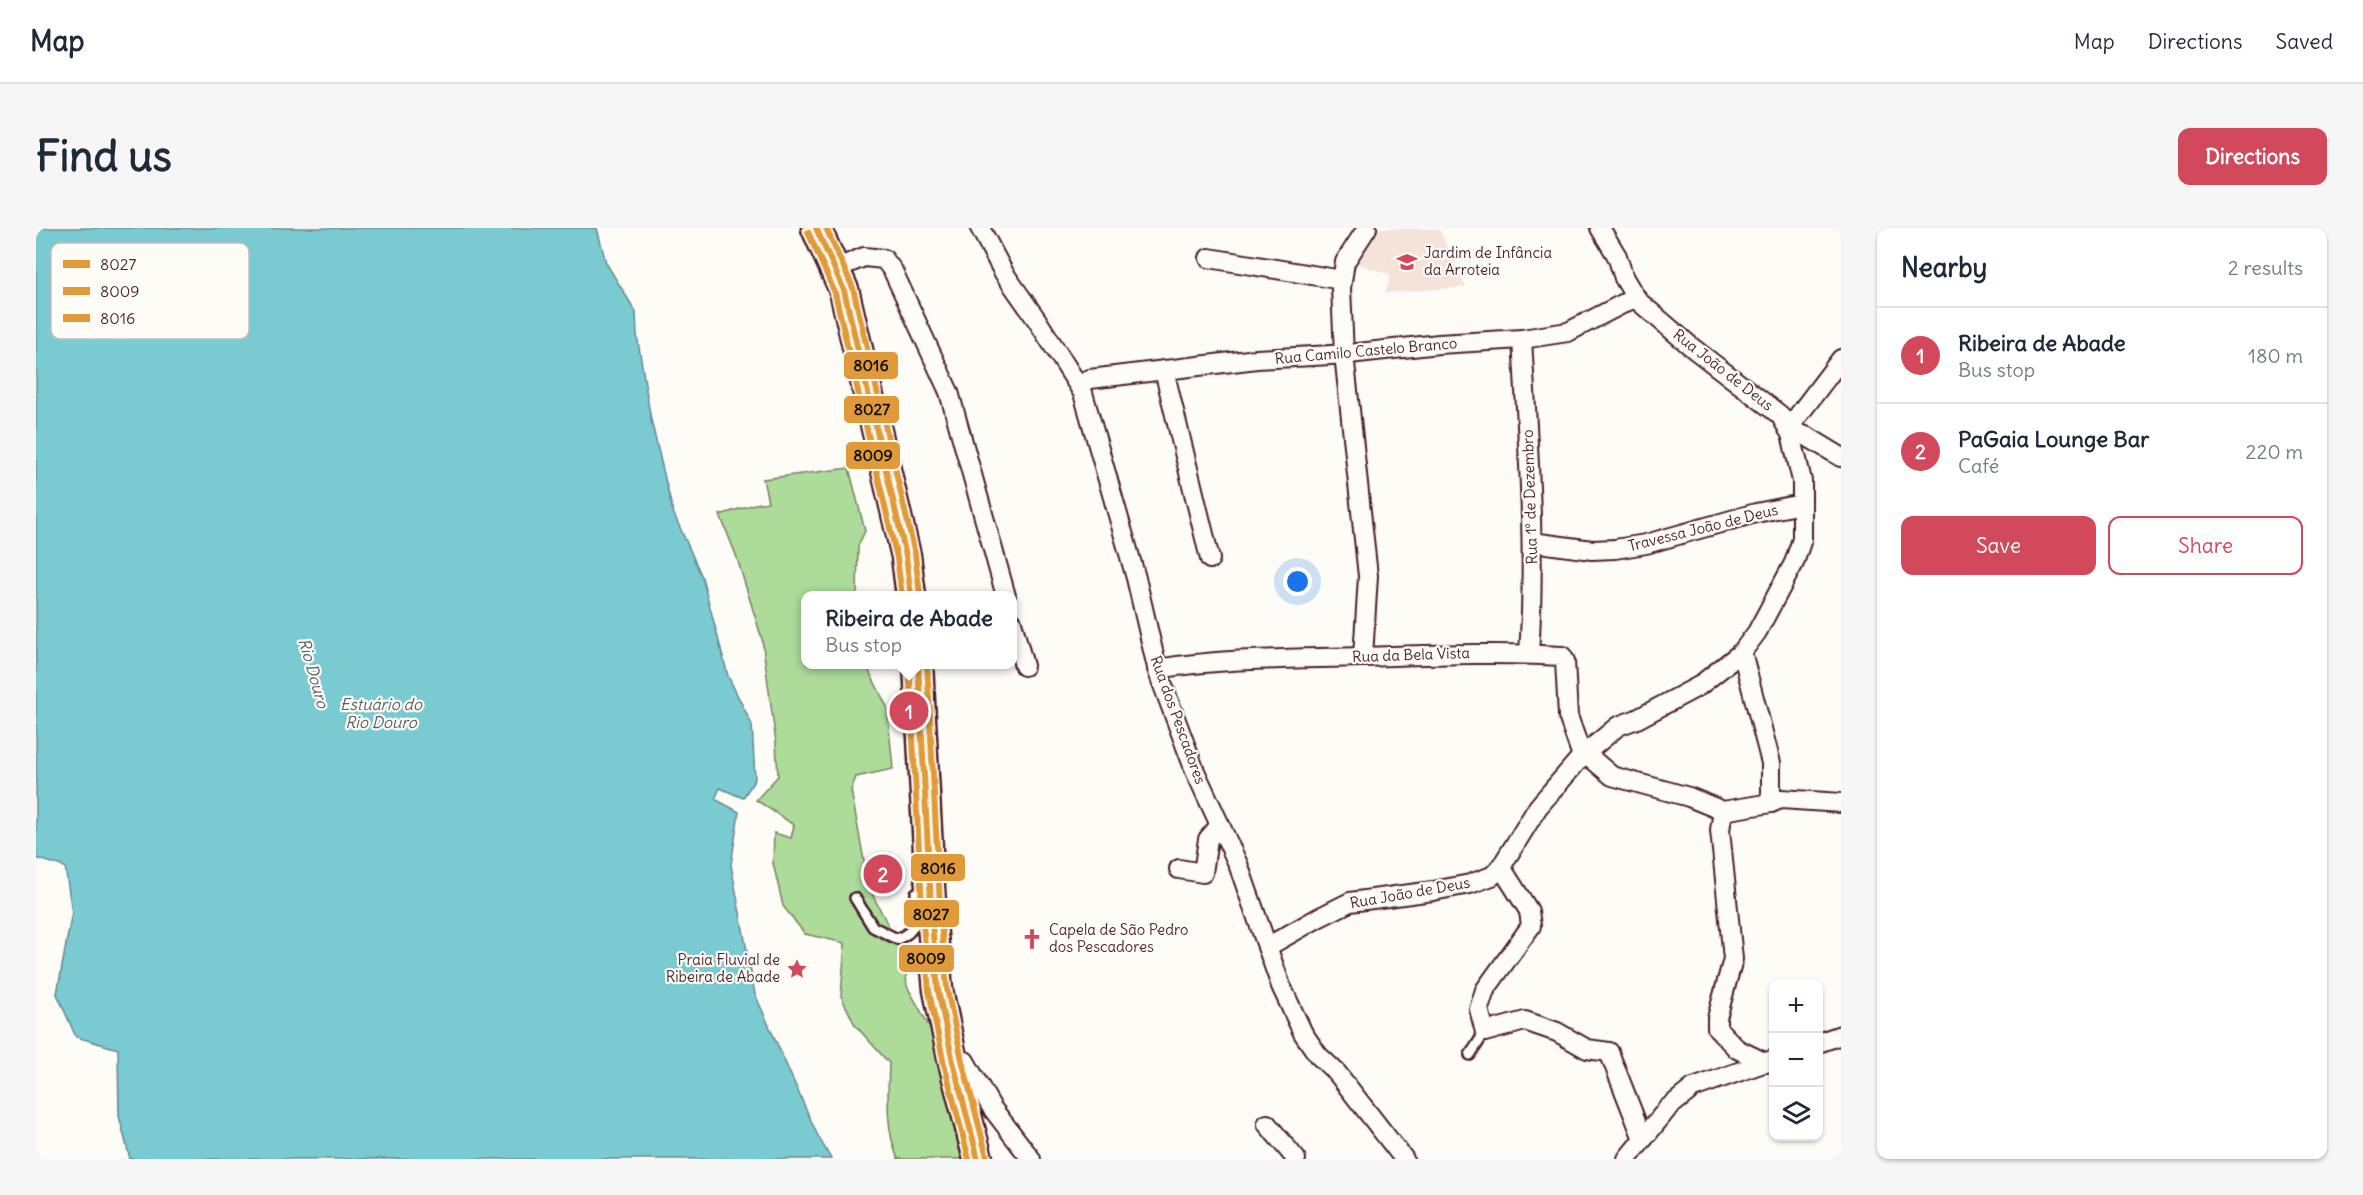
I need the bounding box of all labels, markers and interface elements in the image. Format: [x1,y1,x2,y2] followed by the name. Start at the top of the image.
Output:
[30,23,84,59] text: Map
[2074,28,2115,55] text: Map
[2148,28,2242,55] text: Directions
[2275,28,2333,55] text: Saved
[2178,128,2327,185] button: Directions
[36,130,172,182] text: Find us
[51,243,249,339] legend
[1424,243,1552,279] place label: Jardim de Infância da Arroteia
[1395,250,1419,274] school or university icon: Jardim de Infância da Arroteia
[1901,251,1987,284] text: Nearby
[100,254,137,274] text: 8027
[2228,255,2303,280] text: 2 results
[100,281,139,301] text: 8009
[100,308,135,328] text: 8016
[1670,325,1777,415] street label: Rua João de Deus
[1958,329,2126,357] text: Ribeira de Abade
[1274,333,1458,368] street label: Rua Camilo Castelo Branco
[1917,343,1924,368] text: 1
[2248,343,2303,368] text: 180 m
[843,351,899,380] line badge: 8016
[853,355,889,375] text: 8016
[1958,357,2035,382] text: Bus stop
[843,395,900,424] line badge: 8027
[854,399,890,419] text: 8027
[1958,425,2149,453] text: PaGaia Lounge Bar
[1518,429,1541,565] street label: Rua 1º de Dezembro
[1915,439,1926,464] text: 2
[2246,439,2303,464] text: 220 m
[845,441,901,470] line badge: 8009
[853,445,893,465] text: 8009
[1958,453,1999,478] text: Café
[1626,500,1780,555] street label: Travessa João de Deus
[1901,516,2096,575] button: Save
[2108,516,2303,575] button: Share
[1283,567,1312,596] your location
[801,591,1017,669] popup
[825,604,993,632] text: Ribeira de Abade
[825,632,902,657] text: Bus stop
[295,636,334,711] water label: Rio Douro
[1352,643,1471,666] street label: Rua da Bela Vista
[1146,653,1211,787] street label: Rua dos Pescadores
[890,688,928,734] pin: 1
[340,694,423,732] water label: Estuário do Rio Douro
[864,852,902,896] pin: 2
[910,853,966,882] line badge: 8016
[920,858,956,878] text: 8016
[1348,873,1472,912] street label: Rua João de Deus
[903,899,960,928] line badge: 8027
[913,904,949,924] text: 8027
[1049,920,1188,956] place label: Capela de São Pedro dos Pescadores
[1020,927,1044,951] church icon: Capela de São Pedro dos Pescadores
[898,944,955,973] line badge: 8009
[906,948,946,968] text: 8009
[666,950,780,986] place label: Praia Fluvial de Ribeira de Abade
[785,957,809,981] place icon: Praia Fluvial de Ribeira de Abade
[1769,979,1823,1141] map controls
[1769,979,1823,1033] button: +
[1769,1033,1823,1087] button: −
[1769,1087,1823,1141] button: layers

